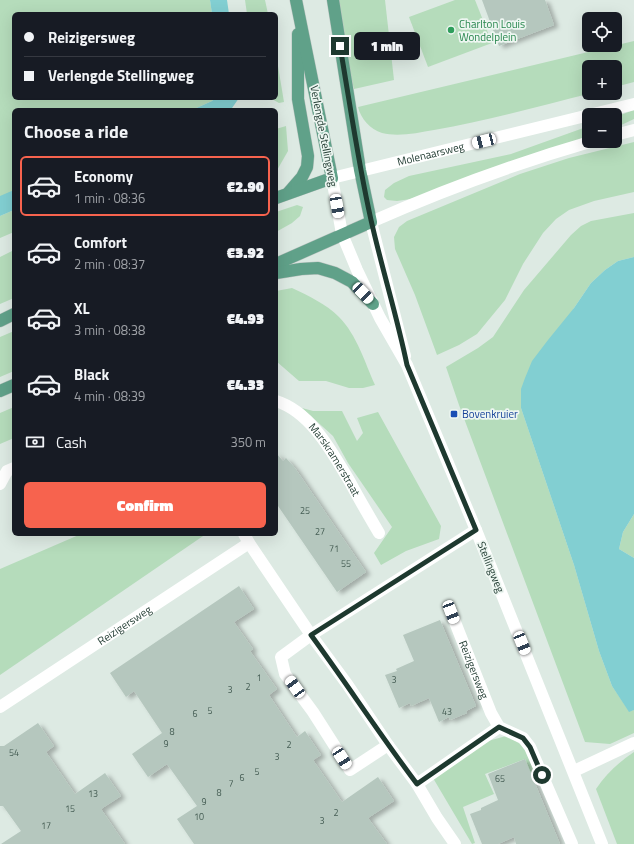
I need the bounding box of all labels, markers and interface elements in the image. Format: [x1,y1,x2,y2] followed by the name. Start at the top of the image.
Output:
[582,12,622,148] map controls
[582,12,622,52] button: locate
[459,16,525,45] place label: Charlton Louis Wondelplein
[446,25,456,35] marker: Charlton Louis Wondelplein
[48,26,135,49] text: Reizigersweg
[354,32,420,60] callout: 1 min
[371,36,403,56] text: 1 min
[331,37,349,55] route end
[582,60,622,100] button: +
[48,64,194,87] text: Verlengde Stellingweg
[306,84,342,188] street label: Verlengde Stellingweg
[582,108,622,148] button: −
[24,118,128,145] text: Choose a ride
[471,132,497,150] car
[395,138,466,170] street label: Molenaarsweg
[74,165,133,188] text: Economy
[26,168,62,204] icon: car
[227,175,264,198] text: €2.90
[74,188,145,208] text: 1 min · 08:36
[329,193,345,219] car
[74,231,127,254] text: Comfort
[26,234,62,270] icon: car
[227,241,264,264] text: €3.92
[74,254,145,274] text: 2 min · 08:37
[350,280,376,306] car
[74,297,90,320] text: XL
[26,300,62,336] icon: car
[227,307,264,330] text: €4.93
[74,320,145,340] text: 3 min · 08:38
[74,363,109,386] text: Black
[26,366,62,402] icon: car
[227,373,264,396] text: €4.33
[74,386,145,406] text: 4 min · 08:39
[462,406,518,422] place label: Bovenkruier
[449,409,459,419] marker: Bovenkruier
[305,419,364,499] street label: Marskramerstraat
[24,431,46,453] icon: cash
[56,431,87,454] text: Cash
[230,432,266,452] text: 350 m
[24,482,266,528] button: Confirm
[300,504,310,517] house number: 25
[315,525,325,538] house number: 27
[473,539,509,595] street label: Stellingweg
[329,542,339,555] house number: 71
[341,557,351,570] house number: 55
[441,599,461,625] car
[94,601,155,649] street label: Reizigersweg
[512,630,532,656] car
[455,638,493,702] street label: Reizigersweg
[256,671,262,684] house number: 1
[391,673,397,686] house number: 3
[283,674,307,700] car
[245,680,251,693] house number: 2
[227,683,233,696] house number: 3
[207,704,213,717] house number: 5
[442,705,452,718] house number: 43
[192,707,198,720] house number: 6
[169,725,175,738] house number: 8
[163,737,169,750] house number: 9
[286,738,292,751] house number: 2
[330,745,354,771] car
[9,746,19,759] house number: 54
[274,750,280,763] house number: 3
[254,765,260,778] house number: 5
[533,766,551,784] route start
[239,771,245,784] house number: 6
[495,772,505,785] house number: 65
[228,777,234,790] house number: 7
[216,786,222,799] house number: 8
[88,787,98,800] house number: 13
[201,795,207,808] house number: 9
[65,802,75,815] house number: 15
[333,806,339,819] house number: 2
[194,810,204,823] house number: 10
[319,814,325,827] house number: 3
[41,819,51,832] house number: 17

